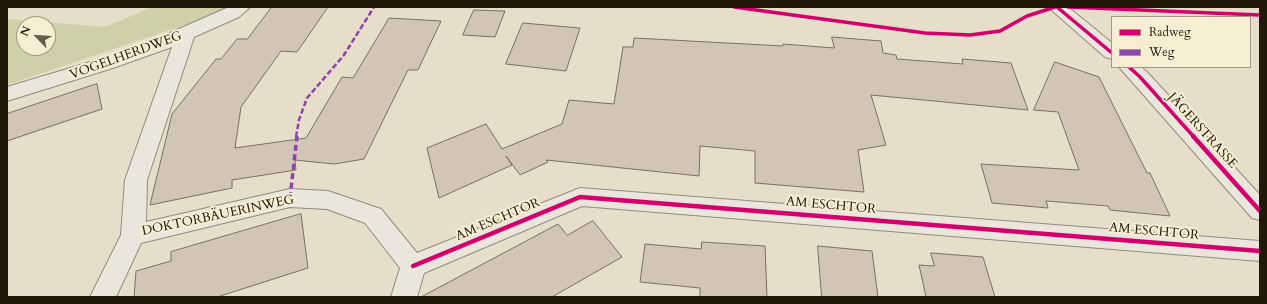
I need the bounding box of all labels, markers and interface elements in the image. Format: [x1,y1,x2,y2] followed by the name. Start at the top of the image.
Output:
[16,16,56,56] north arrow
[1111,16,1251,68] legend
[17,24,34,39] text: N
[1149,24,1191,40] text: Radweg
[68,28,184,84] street label: VOGELHERDWEG
[1149,44,1174,60] text: Weg
[1164,90,1240,172] street label: JÄGERSTRASSE
[140,192,296,240] street label: DOKTORBÄUERINWEG
[785,194,877,218] street label: AM ESCHTOR
[453,195,543,245] street label: AM ESCHTOR
[1108,220,1200,244] street label: AM ESCHTOR

